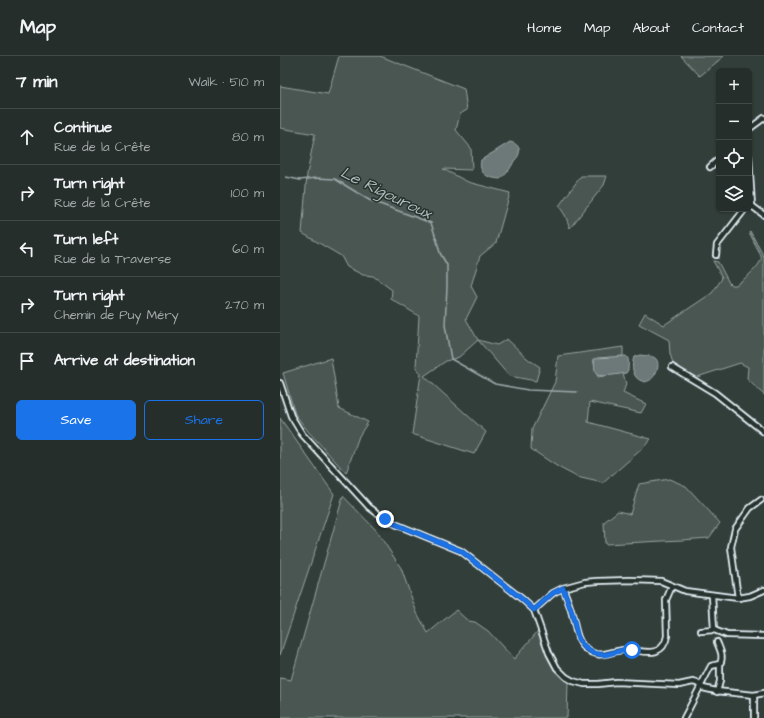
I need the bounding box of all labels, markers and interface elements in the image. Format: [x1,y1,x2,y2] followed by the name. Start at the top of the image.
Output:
[20,14,56,41] text: Map
[527,18,562,38] text: Home
[584,18,610,38] text: Map
[632,18,670,38] text: About
[692,18,744,38] text: Contact
[716,68,752,212] map controls
[716,68,752,104] button: +
[16,70,58,94] text: 7 min
[189,73,264,91] text: Walk · 510 m
[716,104,752,140] button: −
[54,117,112,138] text: Continue
[16,126,38,148] icon: ahead
[232,128,264,146] text: 80 m
[54,138,151,156] text: Rue de la Crête
[716,140,752,176] button: locate
[336,161,437,226] water label: Le Rigouroux
[54,173,125,194] text: Turn right
[716,176,752,212] button: layers
[16,182,38,204] icon: right
[231,184,264,202] text: 100 m
[54,194,151,212] text: Rue de la Crête
[54,229,118,250] text: Turn left
[16,238,38,260] icon: left
[232,240,264,258] text: 60 m
[54,250,171,268] text: Rue de la Traverse
[54,285,125,306] text: Turn right
[16,294,38,316] icon: right
[225,296,264,314] text: 270 m
[54,306,179,324] text: Chemin de Puy Méry
[16,350,38,372] icon: arrive
[54,350,195,371] text: Arrive at destination
[16,400,136,440] button: Save
[144,400,264,440] button: Share
[376,510,394,528] route end
[623,641,641,659] route start

